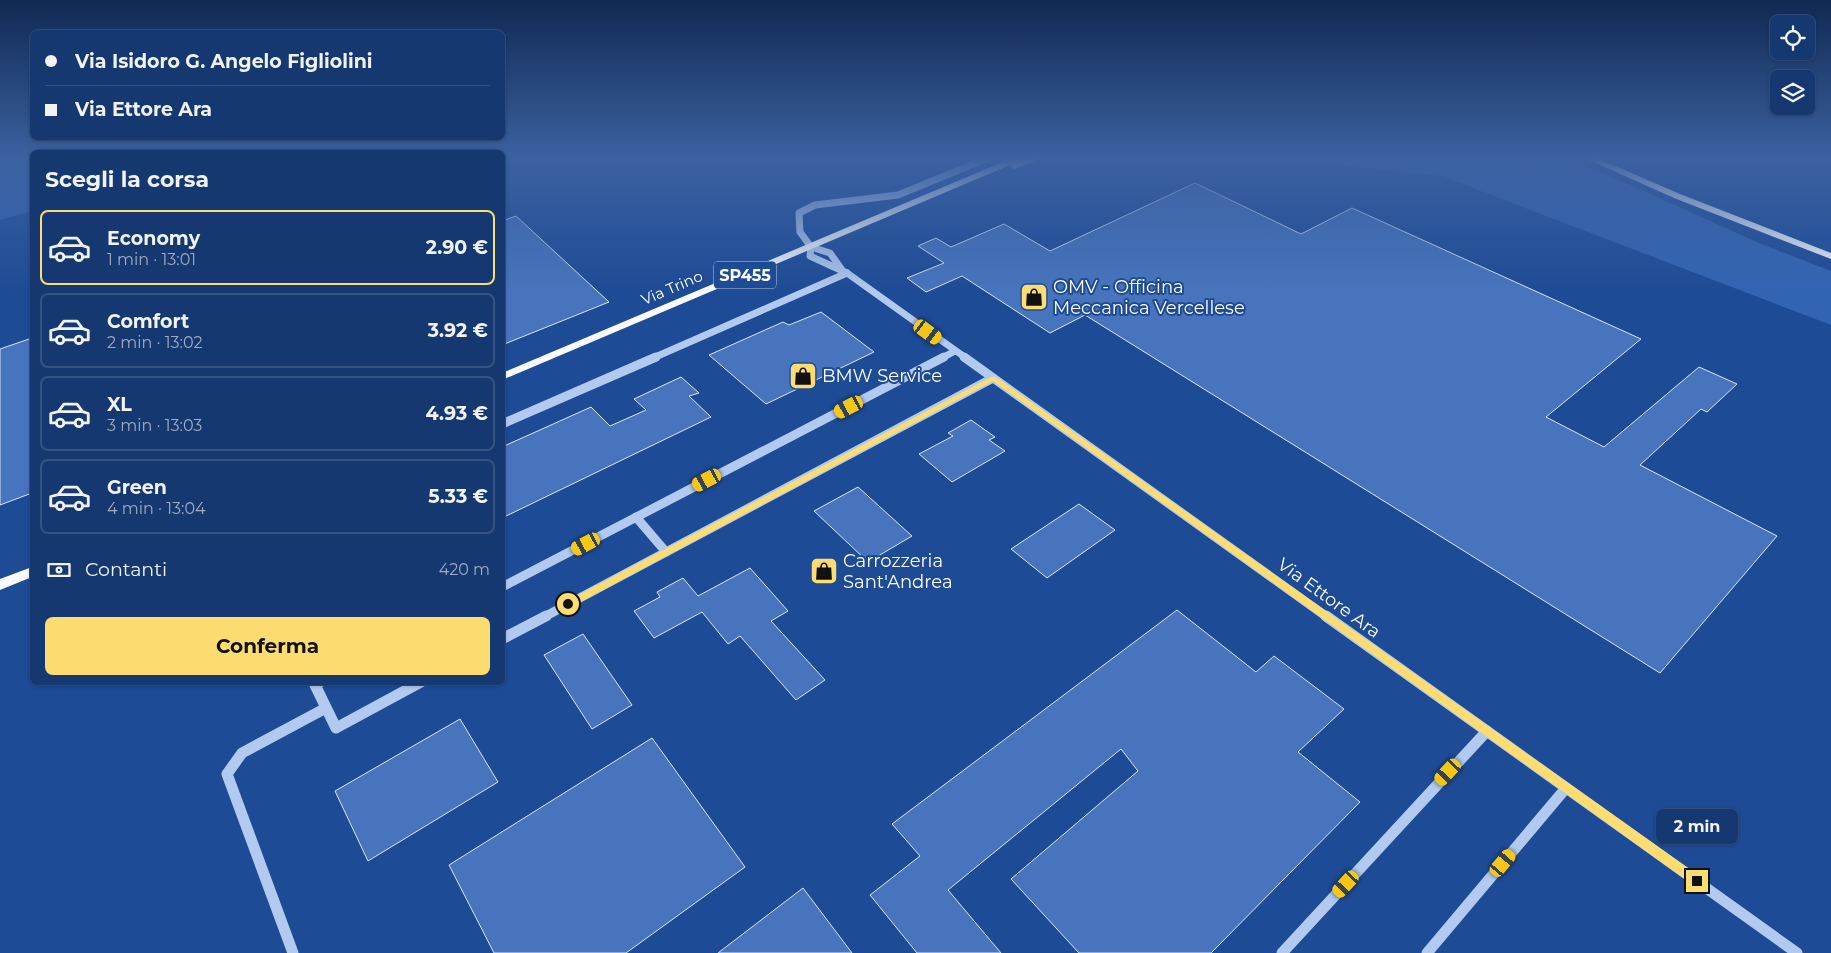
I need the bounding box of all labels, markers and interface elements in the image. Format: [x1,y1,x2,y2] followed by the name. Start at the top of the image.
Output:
[1770,15,1815,115] map controls
[1770,15,1815,60] button: locate
[75,50,373,73] text: Via Isidoro G. Angelo Figliolini
[1770,70,1815,115] button: layers
[75,98,212,121] text: Via Ettore Ara
[45,166,209,193] text: Scegli la corsa
[47,225,92,270] icon: car
[107,227,200,250] text: Economy
[426,236,488,259] text: 2.90 €
[107,250,196,269] text: 1 min · 13:01
[714,262,776,288] road number: SP455
[638,266,705,309] street label: Via Trino
[1053,276,1245,319] place label: OMV - Officina Meccanica Vercellese
[1019,282,1049,312] shop icon: OMV - Officina Meccanica Vercellese
[47,308,92,353] icon: car
[107,310,189,333] text: Comfort
[911,317,944,347] car
[428,319,488,342] text: 3.92 €
[107,333,203,352] text: 2 min · 13:02
[788,361,818,391] shop icon: BMW Service
[822,365,942,387] place label: BMW Service
[47,391,92,436] icon: car
[107,393,132,416] text: XL
[832,393,865,421] car
[426,402,488,425] text: 4.93 €
[107,416,202,435] text: 3 min · 13:03
[690,466,723,494] car
[47,474,92,519] icon: car
[107,476,167,499] text: Green
[428,485,488,508] text: 5.33 €
[107,499,206,518] text: 4 min · 13:04
[569,530,602,558] car
[843,550,953,593] place label: Carrozzeria Sant'Andrea
[1273,553,1385,643] street label: Via Ettore Ara
[45,556,73,584] icon: cash
[809,556,839,586] shop icon: Carrozzeria Sant'Andrea
[85,558,167,581] text: Contanti
[439,560,490,579] text: 420 m
[557,593,579,615] route start
[45,617,490,675] button: Conferma
[1432,756,1463,788] car
[1656,808,1738,844] callout: 2 min
[1674,817,1720,836] text: 2 min
[1487,847,1518,879] car
[1330,868,1361,900] car
[1686,870,1708,892] route end

